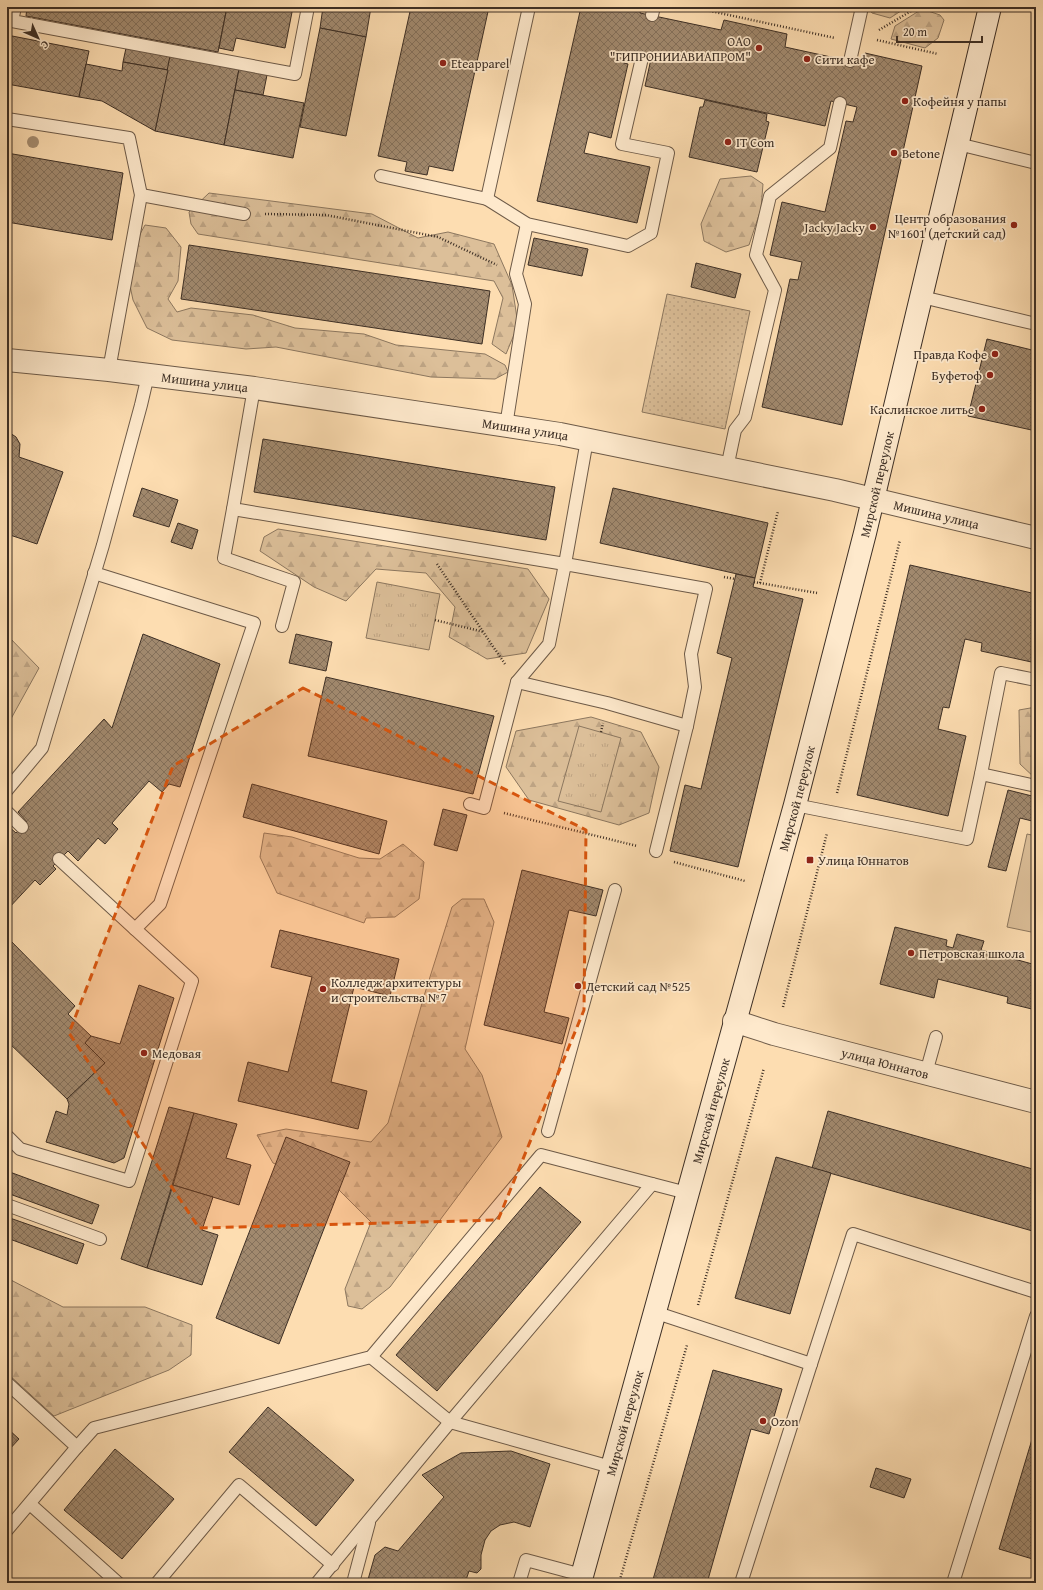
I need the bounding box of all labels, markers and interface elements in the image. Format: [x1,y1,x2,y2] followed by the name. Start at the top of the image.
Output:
[18,18,58,58] north arrow
[897,18,982,44] scale bar
[903,23,927,40] text: 20 m
[610,32,751,66] place label: ОАО "ГИПРОНИИАВИАПРОМ"
[37,37,53,53] text: С
[754,43,764,53] marker: ОАО "ГИПРОНИИАВИАПРОМ"
[815,50,874,69] place label: Сити кафе
[451,54,510,73] place label: Eteapparel
[802,54,812,64] marker: Сити кафе
[438,58,448,68] marker: Eteapparel
[913,92,1007,111] place label: Кофейня у папы
[900,96,910,106] marker: Кофейня у папы
[736,133,775,152] place label: IT Com
[723,137,733,147] marker: IT Com
[902,144,940,163] place label: Betone
[889,148,899,158] marker: Betone
[888,209,1006,243] place label: Центр образования №1601 (детский сад)
[802,218,866,237] place label: Jacky Jacky
[1009,220,1019,230] marker: Центр образования №1601 (детский сад)
[868,222,878,232] marker: Jacky Jacky
[914,345,987,364] place label: Правда Кофе
[990,349,1000,359] marker: Правда Кофе
[932,366,982,385] place label: Буфетоф
[160,368,250,397] street label: Мишина улица
[985,370,995,380] marker: Буфетоф
[870,400,974,419] place label: Каслинское литье
[977,404,987,414] marker: Каслинское литье
[481,413,571,446] street label: Мишина улица
[855,429,899,540] street label: Мирской переулок
[892,495,982,534] street label: Мишина улица
[774,743,820,853] street label: Мирской переулок
[818,851,909,870] place label: Улица Юннатов
[805,855,815,865] marker: Улица Юннатов
[919,944,1025,963] place label: Петровская школа
[906,948,916,958] marker: Петровская школа
[331,973,461,1007] place label: Колледж архитектуры и строительства №7
[585,977,691,996] place label: Детский сад №525
[573,981,583,991] marker: Детский сад №525
[318,984,328,994] marker: Колледж архитектуры и строительства №7
[838,1043,931,1084] street label: улица Юннатов
[152,1044,202,1063] place label: Медовая
[139,1048,149,1058] marker: Медовая
[687,1056,735,1166] street label: Мирской переулок
[601,1368,648,1478] street label: Мирской переулок
[771,1412,799,1431] place label: Ozon
[758,1416,768,1426] marker: Ozon

